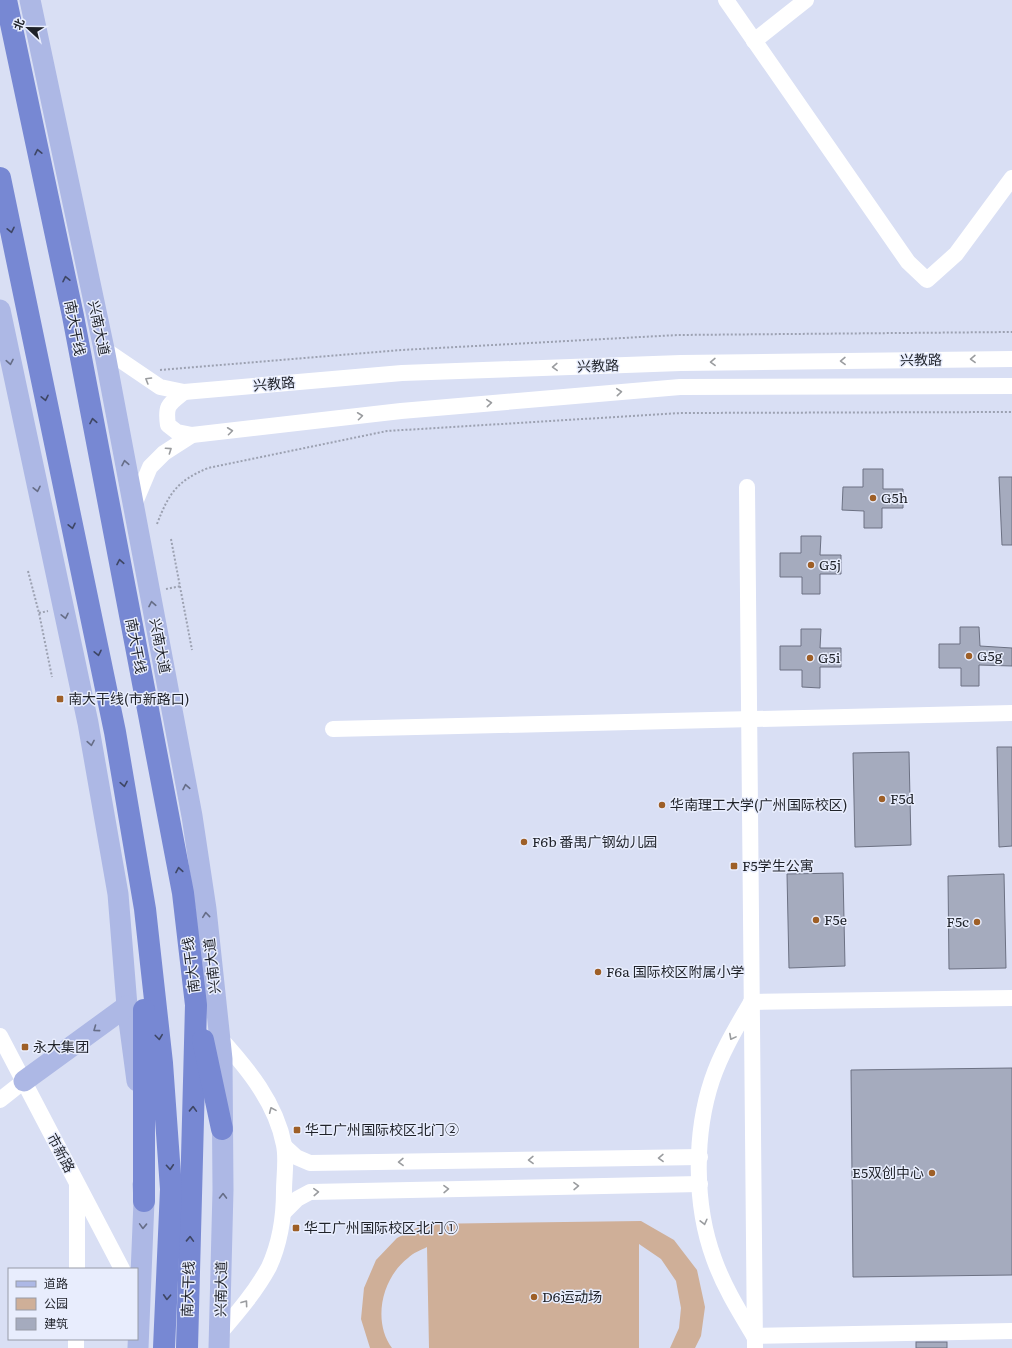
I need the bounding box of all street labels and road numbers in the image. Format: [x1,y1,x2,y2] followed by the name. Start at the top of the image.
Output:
[61,298,91,357] street label: 南大干线
[84,298,116,357] street label: 兴南大道
[900,349,942,369] street label: 兴教路
[577,354,619,376] street label: 兴教路
[252,371,296,395] street label: 兴教路
[122,616,152,675] street label: 南大干线
[146,616,176,675] street label: 兴南大道
[177,936,203,994] street label: 南大干线
[198,937,224,995] street label: 兴南大道
[43,1129,81,1176] street label: 市新路
[176,1261,198,1317] street label: 南大干线
[210,1261,230,1317] street label: 兴南大道

